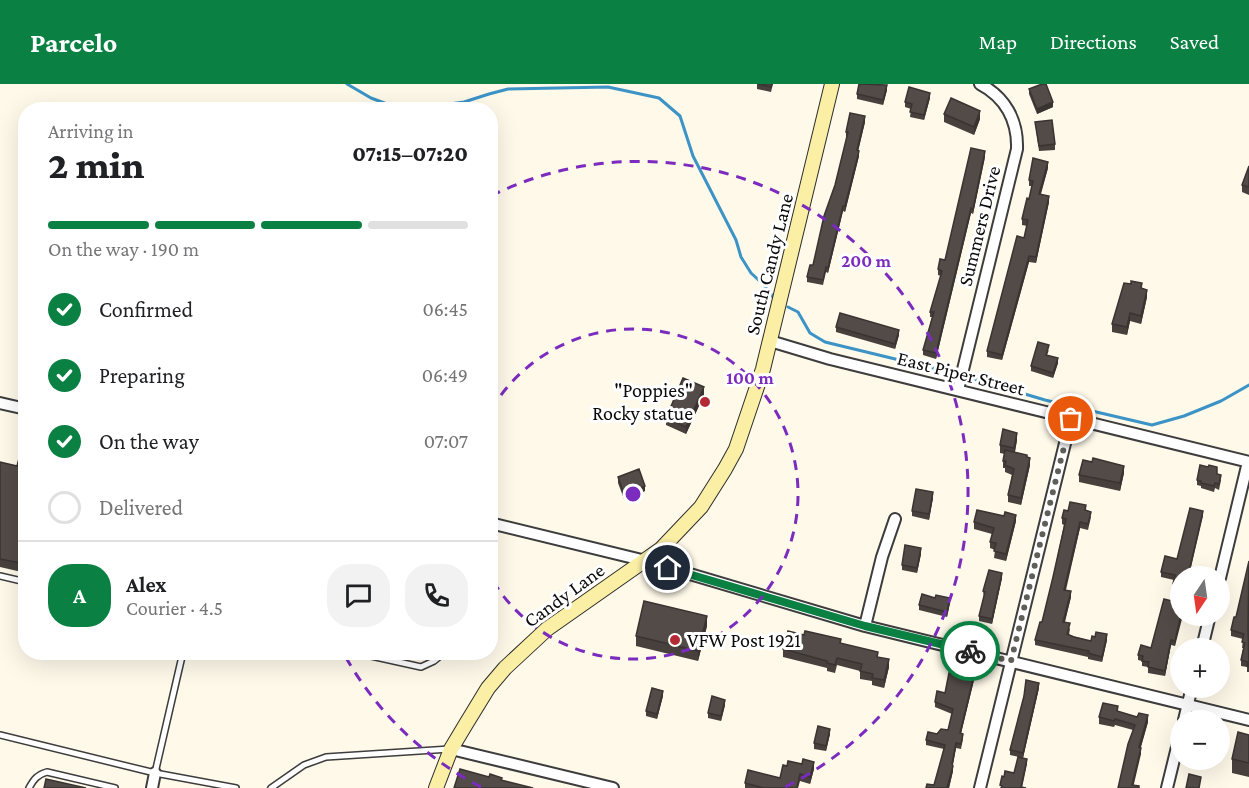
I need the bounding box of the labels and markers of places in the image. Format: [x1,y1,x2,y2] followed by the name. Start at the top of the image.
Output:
[592,379,693,425] place label: "Poppies" Rocky statue
[1045,393,1096,444] pin
[698,395,712,409] marker: "Poppies" Rocky statue
[623,484,643,504] centre of rings
[642,542,693,593] pin
[687,629,801,651] place label: VFW Post 1921
[668,633,682,647] marker: VFW Post 1921

